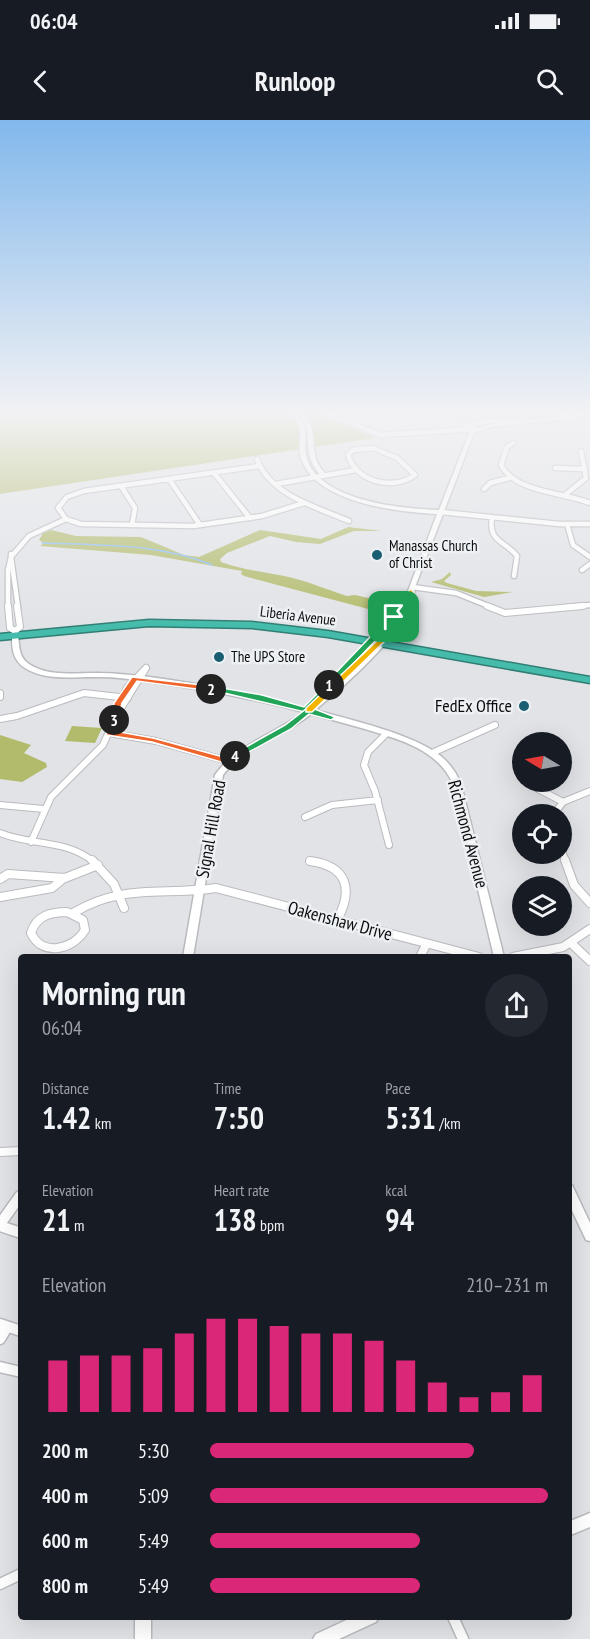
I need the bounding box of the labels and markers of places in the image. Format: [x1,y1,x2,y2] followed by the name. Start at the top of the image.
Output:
[389,536,478,572] place label: Manassas Church of Christ
[370,548,384,562] marker: Manassas Church of Christ
[368,591,419,642] pin
[231,647,305,666] place label: The UPS Store
[212,650,226,664] marker: The UPS Store
[314,670,344,700] pin: 1
[196,674,226,704] pin: 2
[435,694,512,717] place label: FedEx Office
[517,699,531,713] marker: FedEx Office
[99,705,129,735] pin: 3
[220,741,250,771] pin: 4

